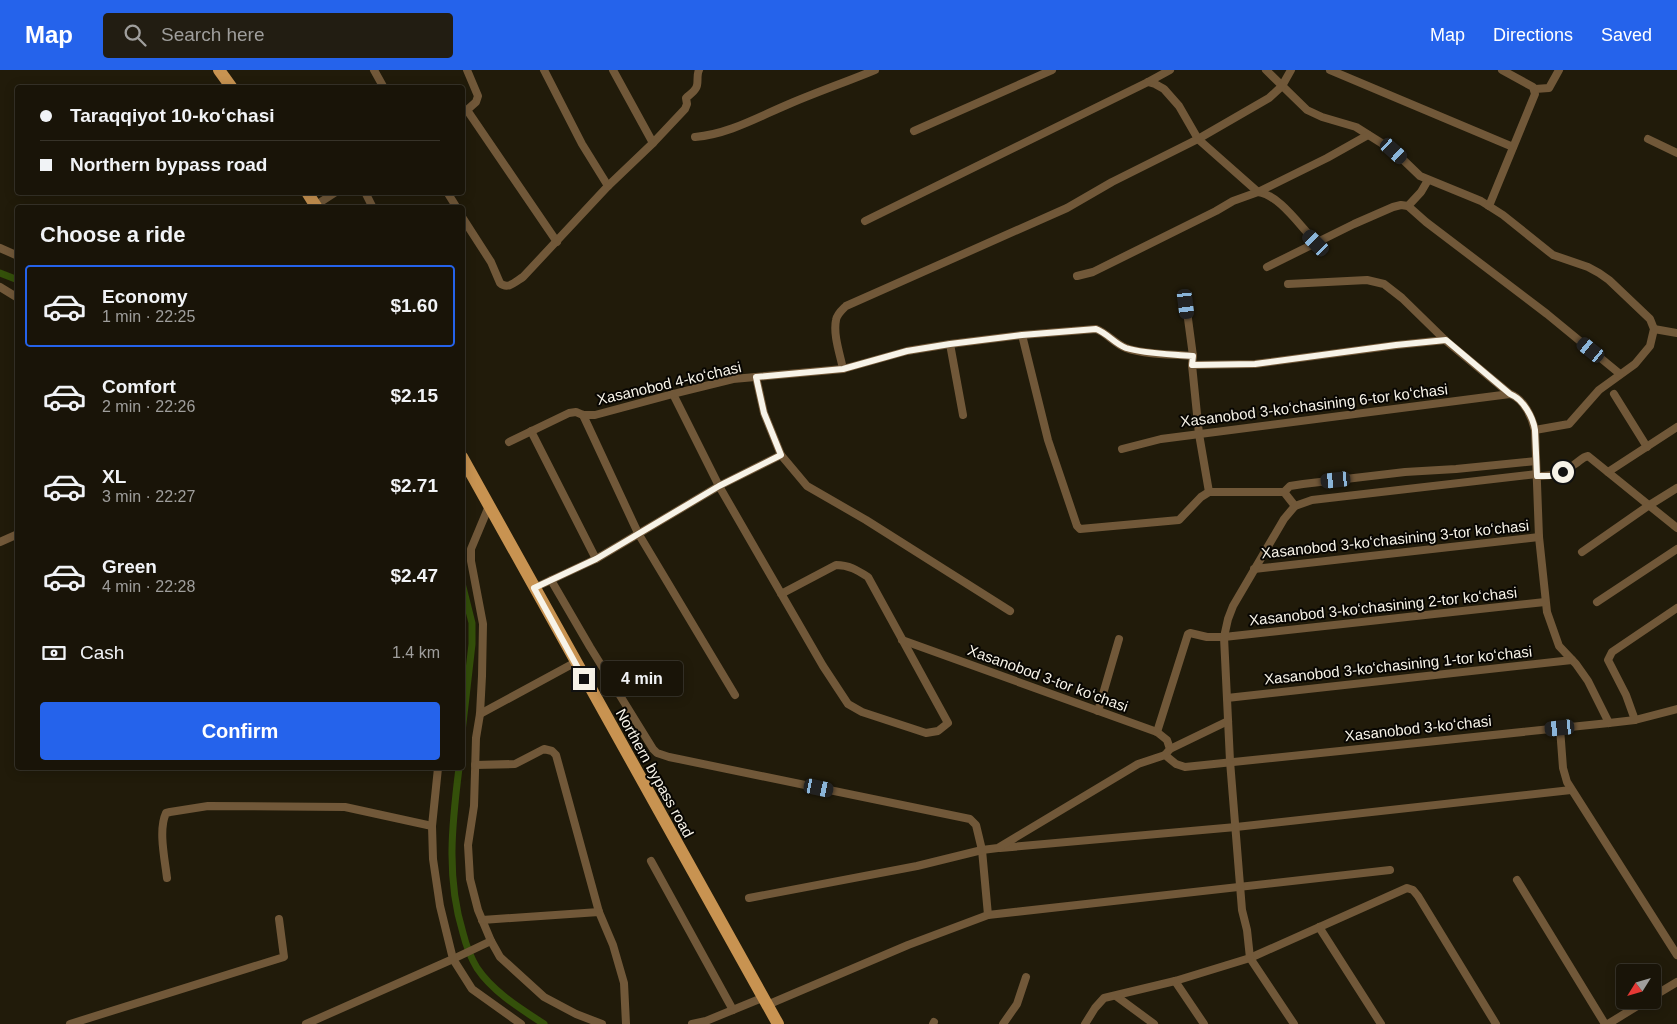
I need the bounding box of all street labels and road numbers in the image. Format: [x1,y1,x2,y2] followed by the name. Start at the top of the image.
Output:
[595,358,743,408] street label: Xasanobod 4-koʻchasi
[1179,380,1449,430] street label: Xasanobod 3-koʻchasining 6-tor koʻchasi
[1260,516,1530,562] street label: Xasanobod 3-koʻchasining 3-tor koʻchasi
[1248,583,1518,629] street label: Xasanobod 3-koʻchasining 2-tor koʻchasi
[966,641,1130,715] street label: Xasanobod 3-tor koʻchasi
[1263,642,1533,688] street label: Xasanobod 3-koʻchasining 1-tor koʻchasi
[613,706,697,840] street label: Northern bypass road
[1344,712,1492,744] street label: Xasanobod 3-koʻchasi

